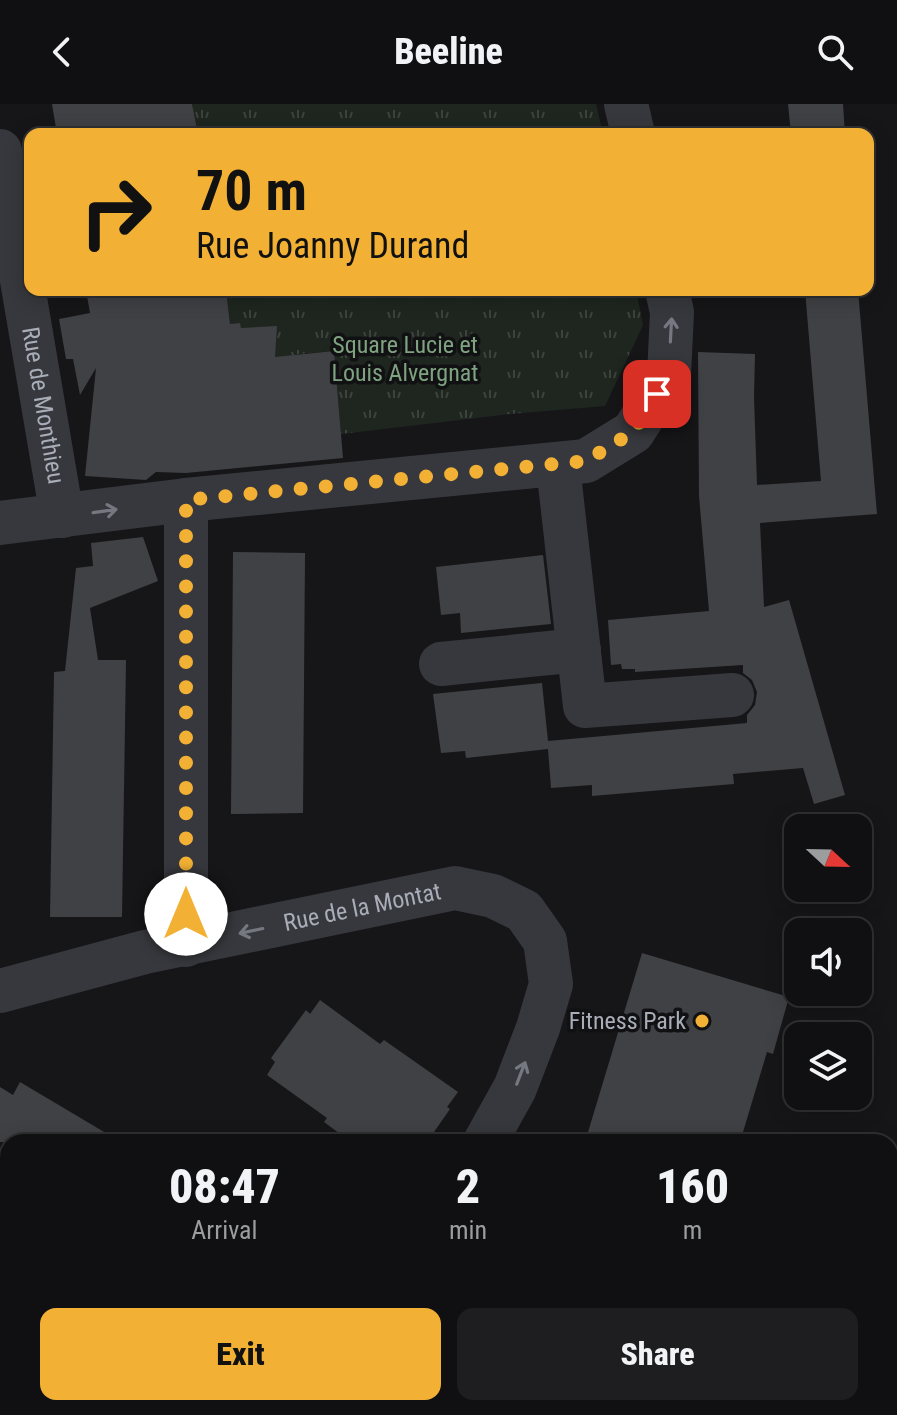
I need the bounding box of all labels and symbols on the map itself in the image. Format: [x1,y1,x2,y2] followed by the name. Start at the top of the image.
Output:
[664,317,679,344] one-way arrow
[16,325,70,486] street label: Rue de Monthieu
[332,331,478,387] park label: Square Lucie et Louis Alvergnat
[623,360,691,428] pin
[91,503,118,518] one-way arrow
[784,814,872,902] north arrow
[144,872,228,956] position arrow
[281,877,443,937] street label: Rue de la Montat
[239,924,264,939] one-way arrow
[569,1007,686,1035] place label: Fitness Park
[693,1012,711,1030] marker: Fitness Park
[515,1061,529,1086] one-way arrow

